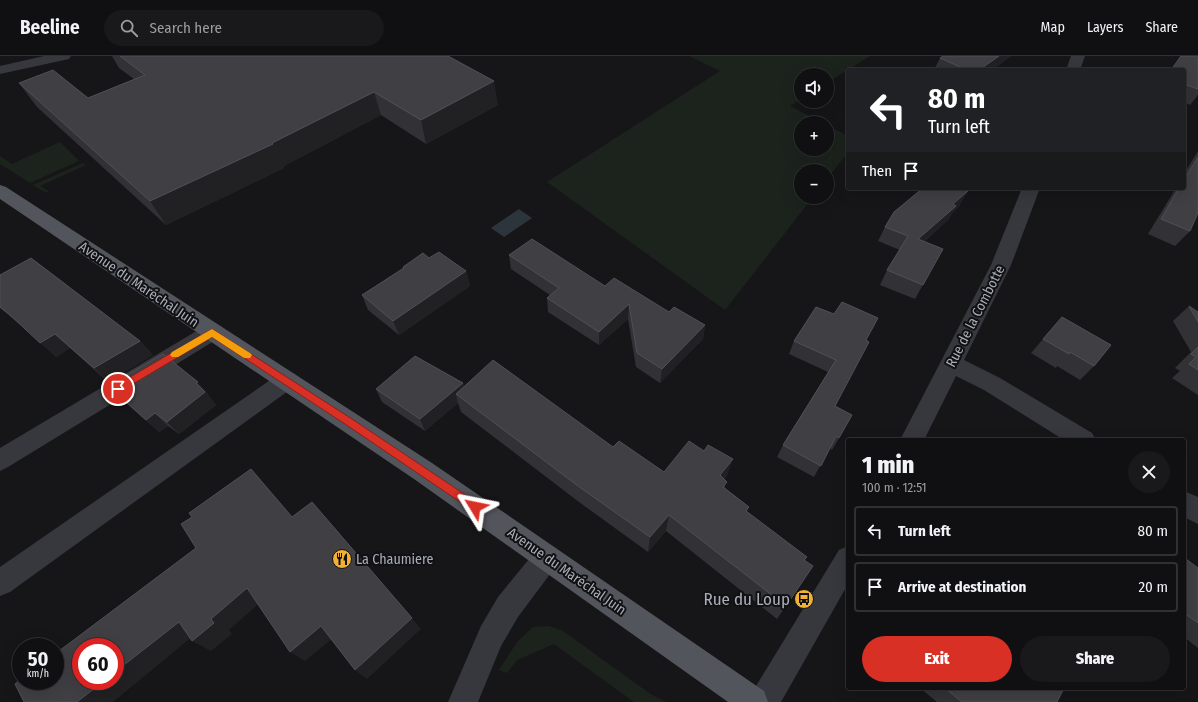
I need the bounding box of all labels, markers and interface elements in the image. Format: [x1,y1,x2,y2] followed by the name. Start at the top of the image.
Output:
[104,10,384,46] search box
[20,16,80,39] text: Beeline
[118,17,140,39] icon: search
[150,19,222,37] text: Search here
[1041,19,1065,36] text: Map
[1087,19,1123,36] text: Layers
[1145,19,1178,36] text: Share
[794,68,834,204] map controls
[794,68,834,108] button: sound
[928,82,985,115] text: 80 m
[862,84,914,136] icon: left
[794,116,834,156] button: +
[928,116,990,138] text: Turn left
[900,160,922,182] icon: arrive
[862,162,892,180] text: Then
[794,164,834,204] button: −
[76,238,202,331] street label: Avenue du Maréchal Juin
[942,262,1009,370] street label: Rue de la Combotte
[101,372,135,406] pin
[107,378,129,400] icon: arrive
[862,451,914,479] text: 1 min
[1128,451,1170,493] button: close
[862,480,927,495] text: 100 m · 12:51
[454,486,496,528] position arrow
[864,520,886,542] icon: left
[898,522,951,540] text: Turn left
[1138,522,1168,540] text: 80 m
[504,524,629,619] street label: Avenue du Maréchal Juin
[331,548,353,570] restaurant icon: La Chaumiere
[356,551,433,568] place label: La Chaumiere
[864,576,886,598] icon: arrive
[898,578,1026,596] text: Arrive at destination
[1139,578,1168,596] text: 20 m
[793,588,815,610] bus stop icon: Rue du Loup
[703,589,790,610] place label: Rue du Loup
[862,636,1012,682] button: Exit
[1020,636,1170,682] button: Share
[72,638,124,690] speed limit sign: 60
[28,647,48,671] text: 50
[27,668,49,680] text: km/h

